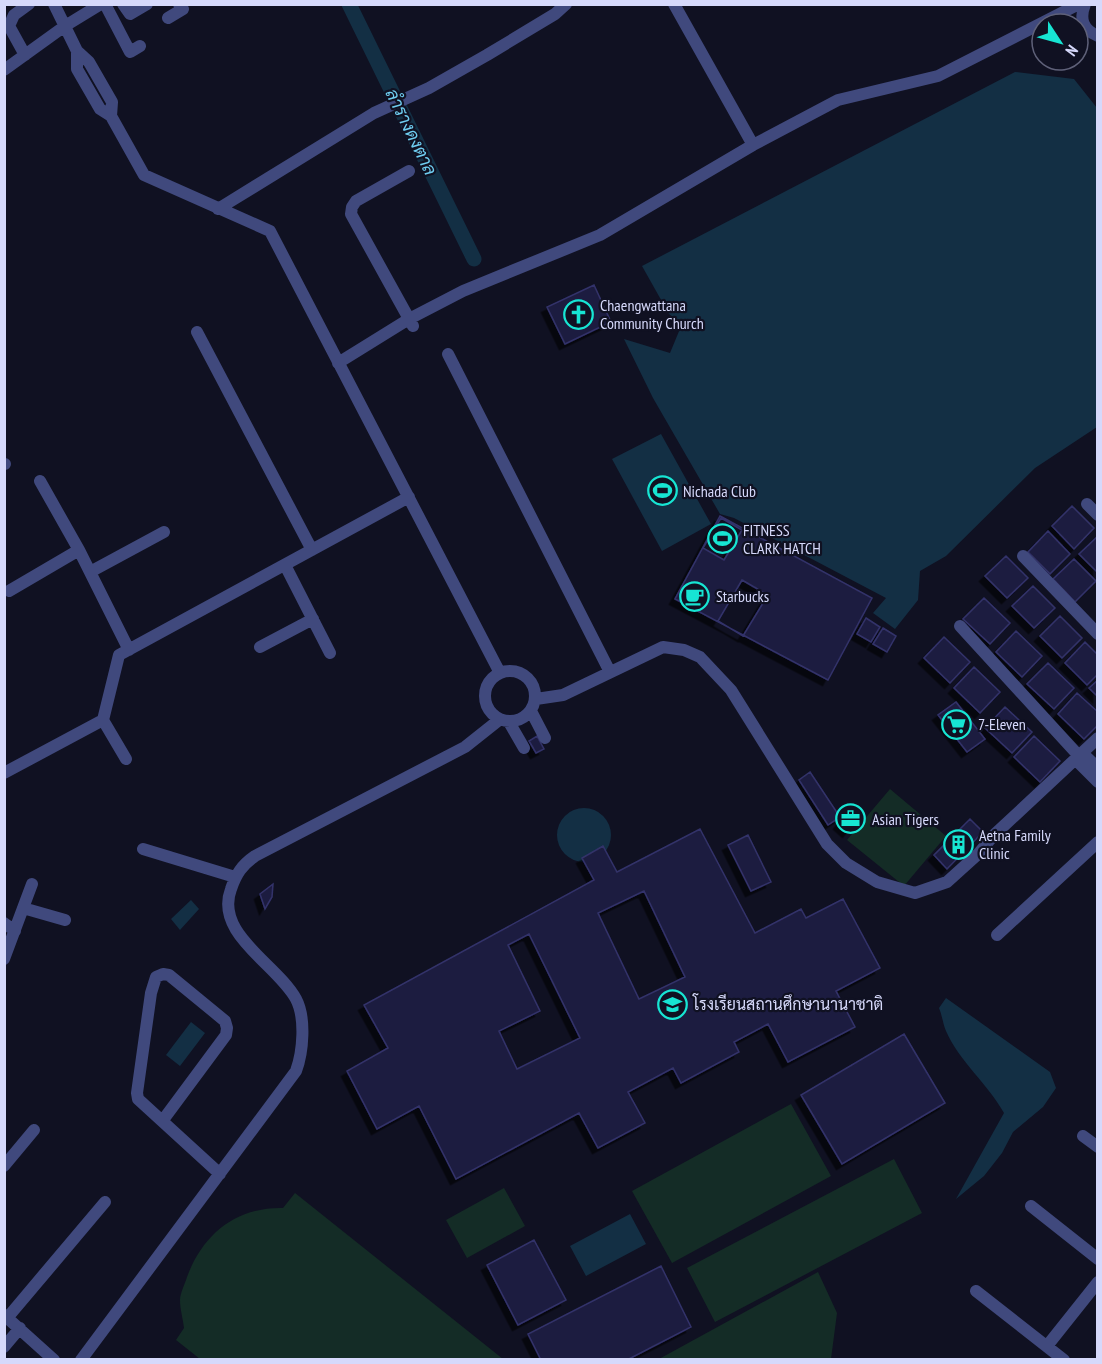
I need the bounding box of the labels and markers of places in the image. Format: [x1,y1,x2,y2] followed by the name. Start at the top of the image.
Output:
[600,295,704,333] place label: Chaengwattana Community Church
[563,298,595,330] church icon: Chaengwattana Community Church
[646,475,678,507] sports icon: Nichada Club
[683,481,756,501] place label: Nichada Club
[743,520,821,558] place label: FITNESS CLARK HATCH
[706,523,738,555] sports icon: FITNESS CLARK HATCH
[679,580,711,612] cafe icon: Starbucks
[716,586,769,606] place label: Starbucks
[941,708,973,740] supermarket icon: 7-Eleven
[978,714,1026,734] place label: 7-Eleven
[835,803,867,835] office icon: Asian Tigers
[872,809,939,829] place label: Asian Tigers
[979,825,1051,863] place label: Aetna Family Clinic
[942,828,974,860] building icon: Aetna Family Clinic
[656,988,688,1020] school or university icon: โรงเรียนสถานศึกษานานาชาติ
[692,993,883,1014] place label: โรงเรียนสถานศึกษานานาชาติ

